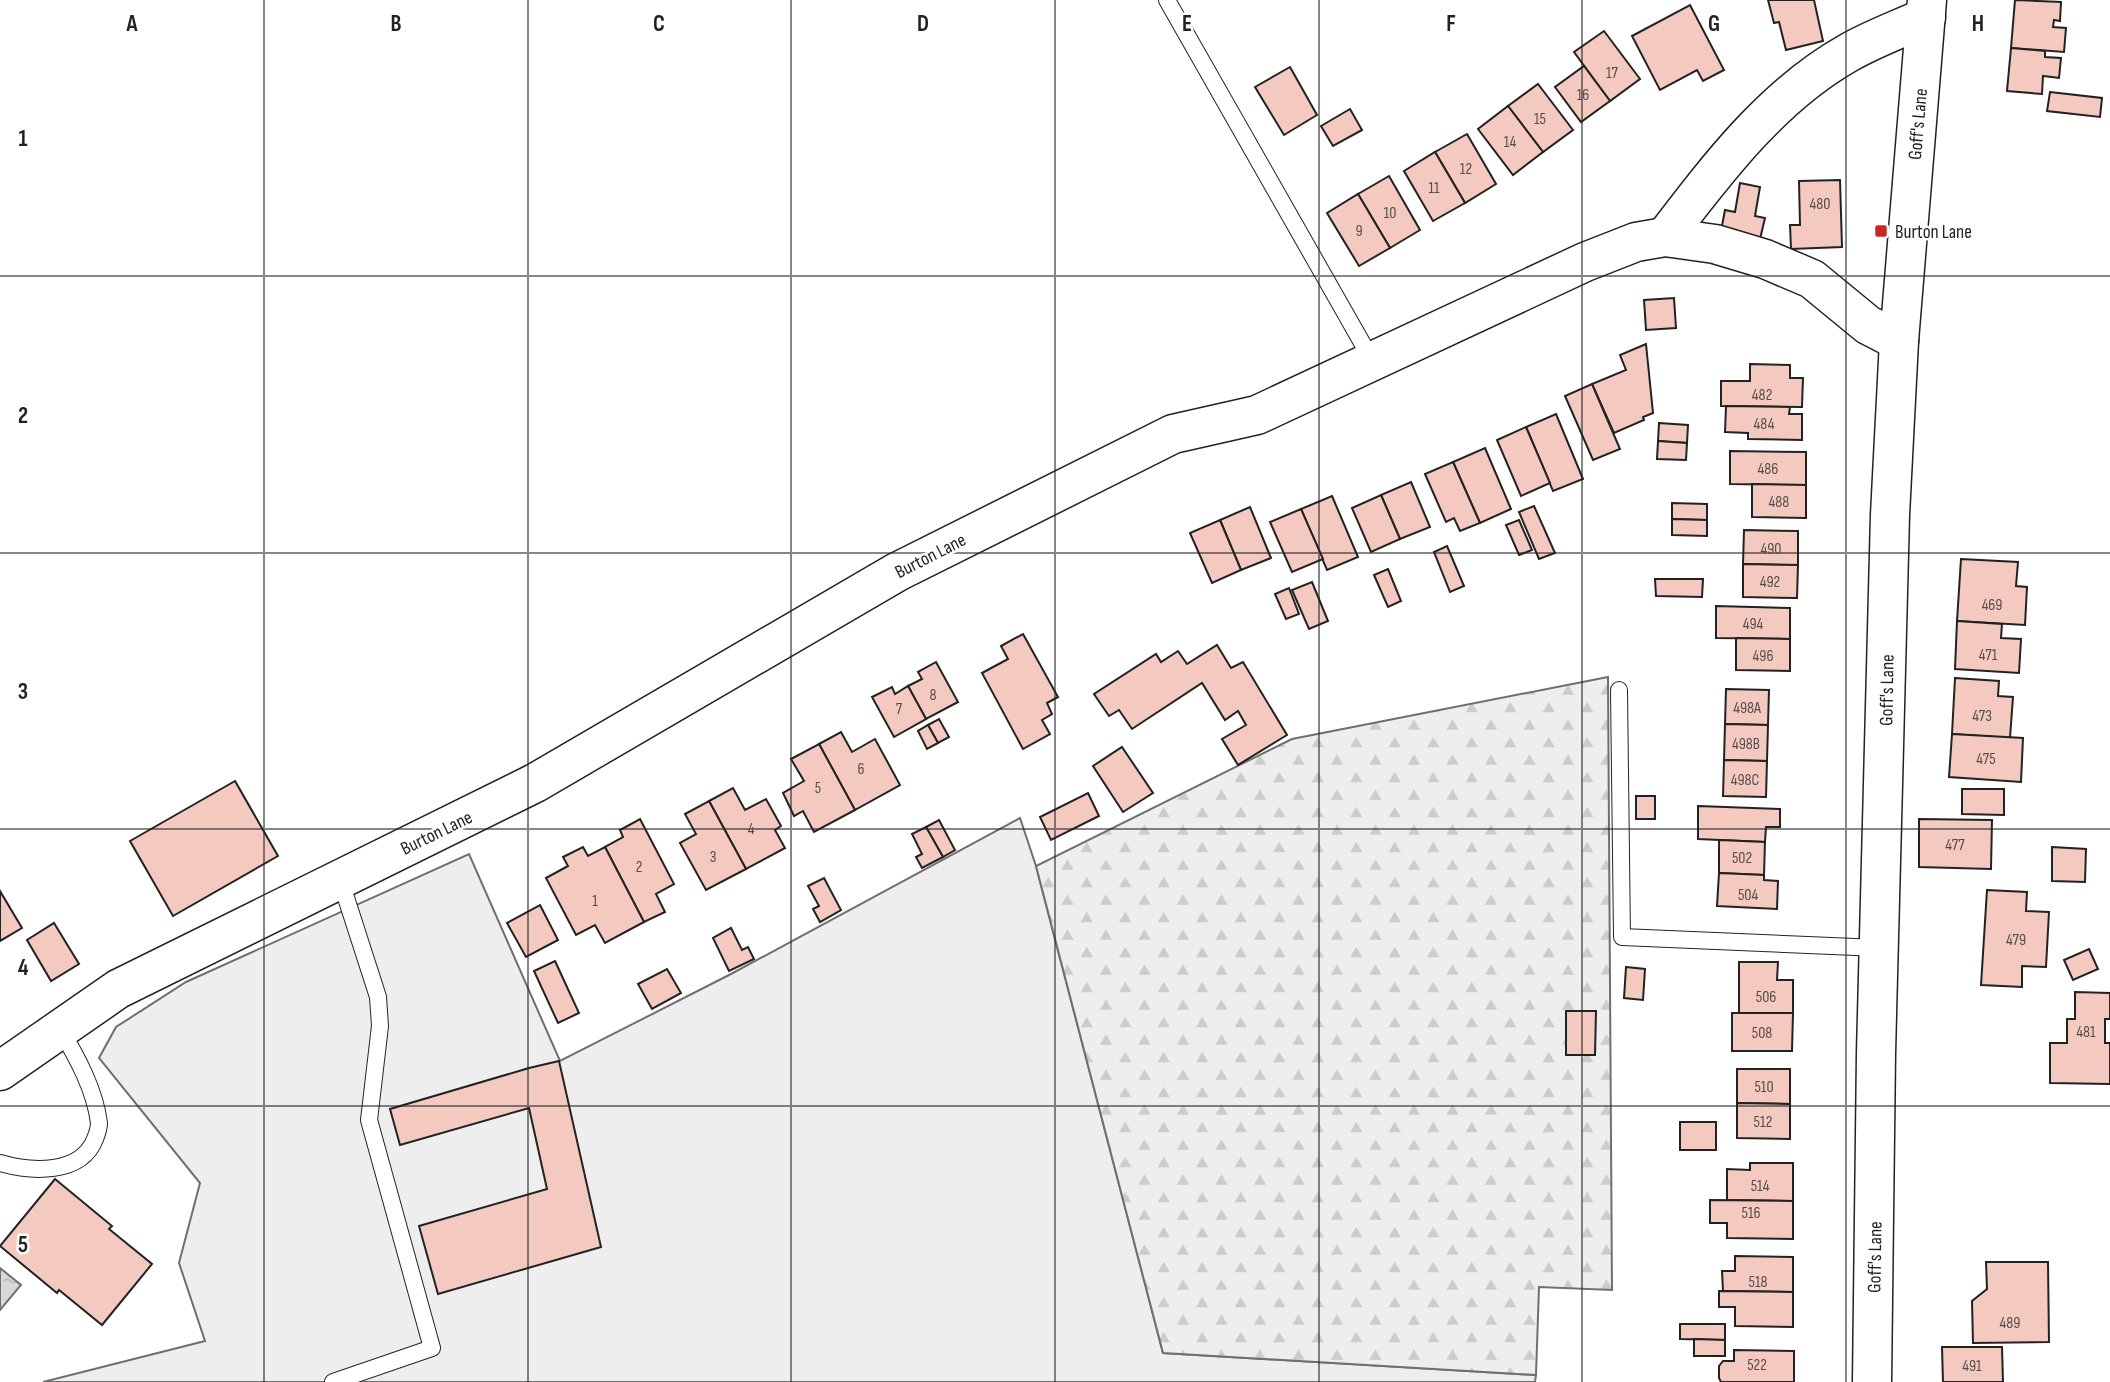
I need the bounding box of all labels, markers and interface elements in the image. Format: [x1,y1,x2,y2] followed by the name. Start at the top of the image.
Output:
[126,10,139,38] text: A
[391,10,402,38] text: B
[653,10,665,38] text: C
[917,10,929,38] text: D
[1182,10,1192,38] text: E
[1446,10,1456,38] text: F
[1708,10,1720,38] text: G
[1972,10,1984,38] text: H
[1606,64,1619,83] house number: 17
[1577,86,1589,105] house number: 16
[1904,87,1933,161] street label: Goff's Lane
[1534,110,1546,129] house number: 15
[18,125,28,153] text: 1
[1504,133,1516,152] house number: 14
[1460,160,1472,179] house number: 12
[1428,179,1440,198] house number: 11
[1810,195,1830,214] house number: 480
[1384,204,1396,223] house number: 10
[1895,221,1972,244] place label: Burton Lane
[1355,222,1363,241] house number: 9
[1873,223,1889,239] marker: Burton Lane
[1752,386,1772,405] house number: 482
[18,402,28,430] text: 2
[1754,415,1775,434] house number: 484
[1758,460,1778,479] house number: 486
[1769,493,1789,512] house number: 488
[891,529,970,584] street label: Burton Lane
[1761,540,1781,559] house number: 490
[1760,573,1780,592] house number: 492
[1982,596,2002,615] house number: 469
[1743,615,1764,634] house number: 494
[1979,646,1998,665] house number: 471
[1753,647,1773,666] house number: 496
[1875,654,1900,726] street label: Goff's Lane
[18,678,28,706] text: 3
[929,686,937,705] house number: 8
[1733,699,1761,718] house number: 498A
[896,700,903,719] house number: 7
[1972,707,1992,726] house number: 473
[1732,735,1760,754] house number: 498B
[1976,750,1996,769] house number: 475
[857,760,865,779] house number: 6
[1731,771,1760,790] house number: 498C
[815,779,821,798] house number: 5
[397,806,476,861] street label: Burton Lane
[748,820,755,839] house number: 4
[1945,836,1965,855] house number: 477
[710,848,716,867] house number: 3
[1732,849,1752,868] house number: 502
[636,858,642,877] house number: 2
[1738,886,1758,905] house number: 504
[592,892,598,911] house number: 1
[2006,931,2026,950] house number: 479
[18,954,29,982] text: 4
[1756,988,1776,1007] house number: 506
[2076,1023,2096,1042] house number: 481
[1752,1024,1772,1043] house number: 508
[1754,1078,1774,1097] house number: 510
[1754,1113,1772,1132] house number: 512
[1751,1177,1770,1196] house number: 514
[1741,1204,1761,1223] house number: 516
[1863,1221,1888,1293] street label: Goff's Lane
[18,1231,28,1259] text: 5
[1748,1273,1768,1292] house number: 518
[2000,1314,2020,1333] house number: 489
[1747,1356,1767,1375] house number: 522
[1962,1357,1982,1376] house number: 491

